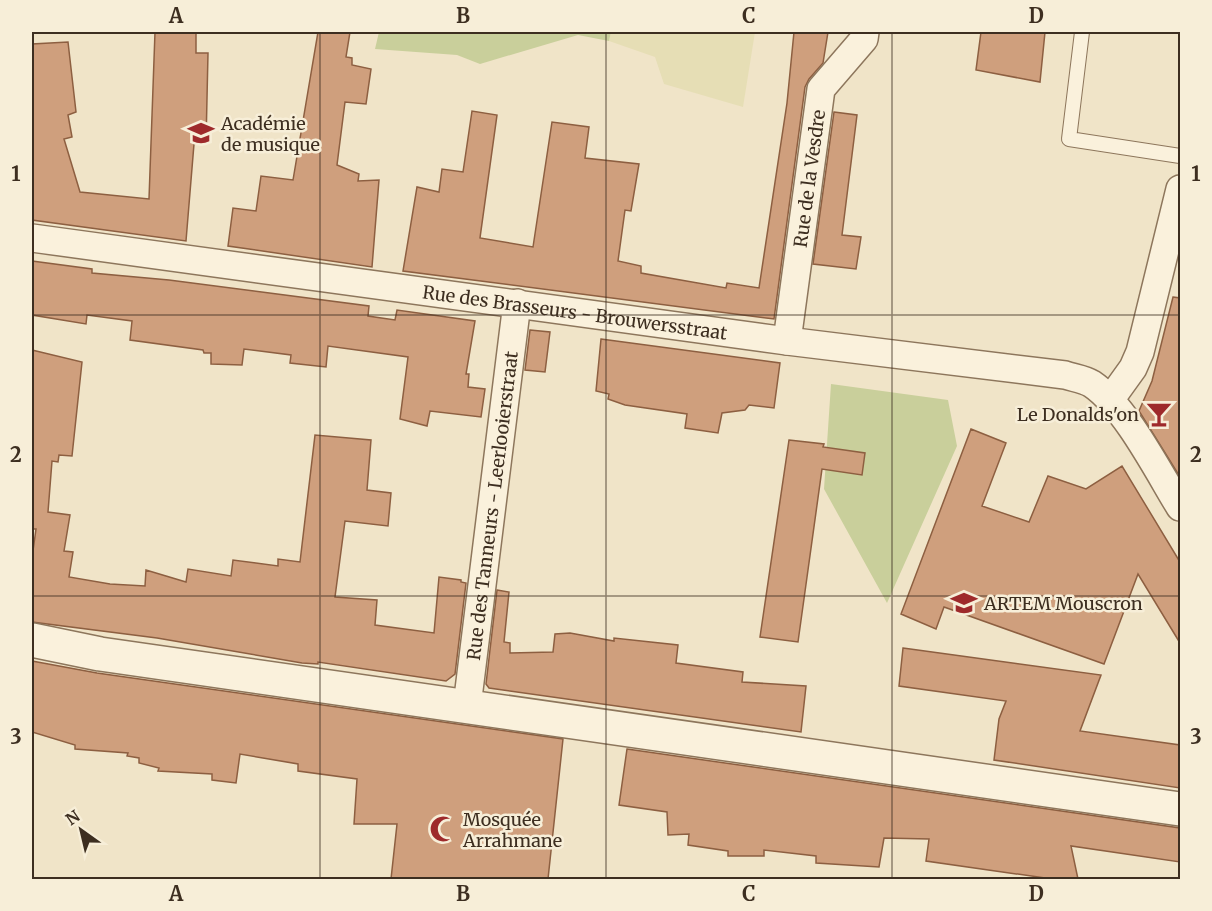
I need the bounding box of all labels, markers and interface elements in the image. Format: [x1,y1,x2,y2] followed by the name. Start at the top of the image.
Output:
[168,3,184,28] text: A
[456,3,470,28] text: B
[742,3,756,28] text: C
[1028,3,1044,28] text: D
[788,108,830,249] street label: Rue de la Vesdre
[220,112,320,156] place label: Académie de musique
[186,118,216,148] school or university icon: Académie de musique
[11,161,21,186] text: 1
[1191,161,1201,186] text: 1
[421,280,729,344] street label: Rue des Brasseurs - Brouwersstraat
[461,350,522,661] street label: Rue des Tanneurs - Leerlooierstraat
[1144,399,1174,429] bar icon: Le Donalds'on
[1017,403,1139,426] place label: Le Donalds'on
[10,442,22,467] text: 2
[1190,442,1202,467] text: 2
[949,588,979,618] school or university icon: ARTEM Mouscron
[983,592,1143,615] place label: ARTEM Mouscron
[10,724,22,749] text: 3
[1190,724,1202,749] text: 3
[51,800,111,860] north arrow
[62,806,84,829] text: N
[462,808,562,852] place label: Mosquée Arrahmane
[428,814,458,844] mosque icon: Mosquée Arrahmane
[168,881,184,906] text: A
[456,881,470,906] text: B
[742,881,756,906] text: C
[1028,881,1044,906] text: D

